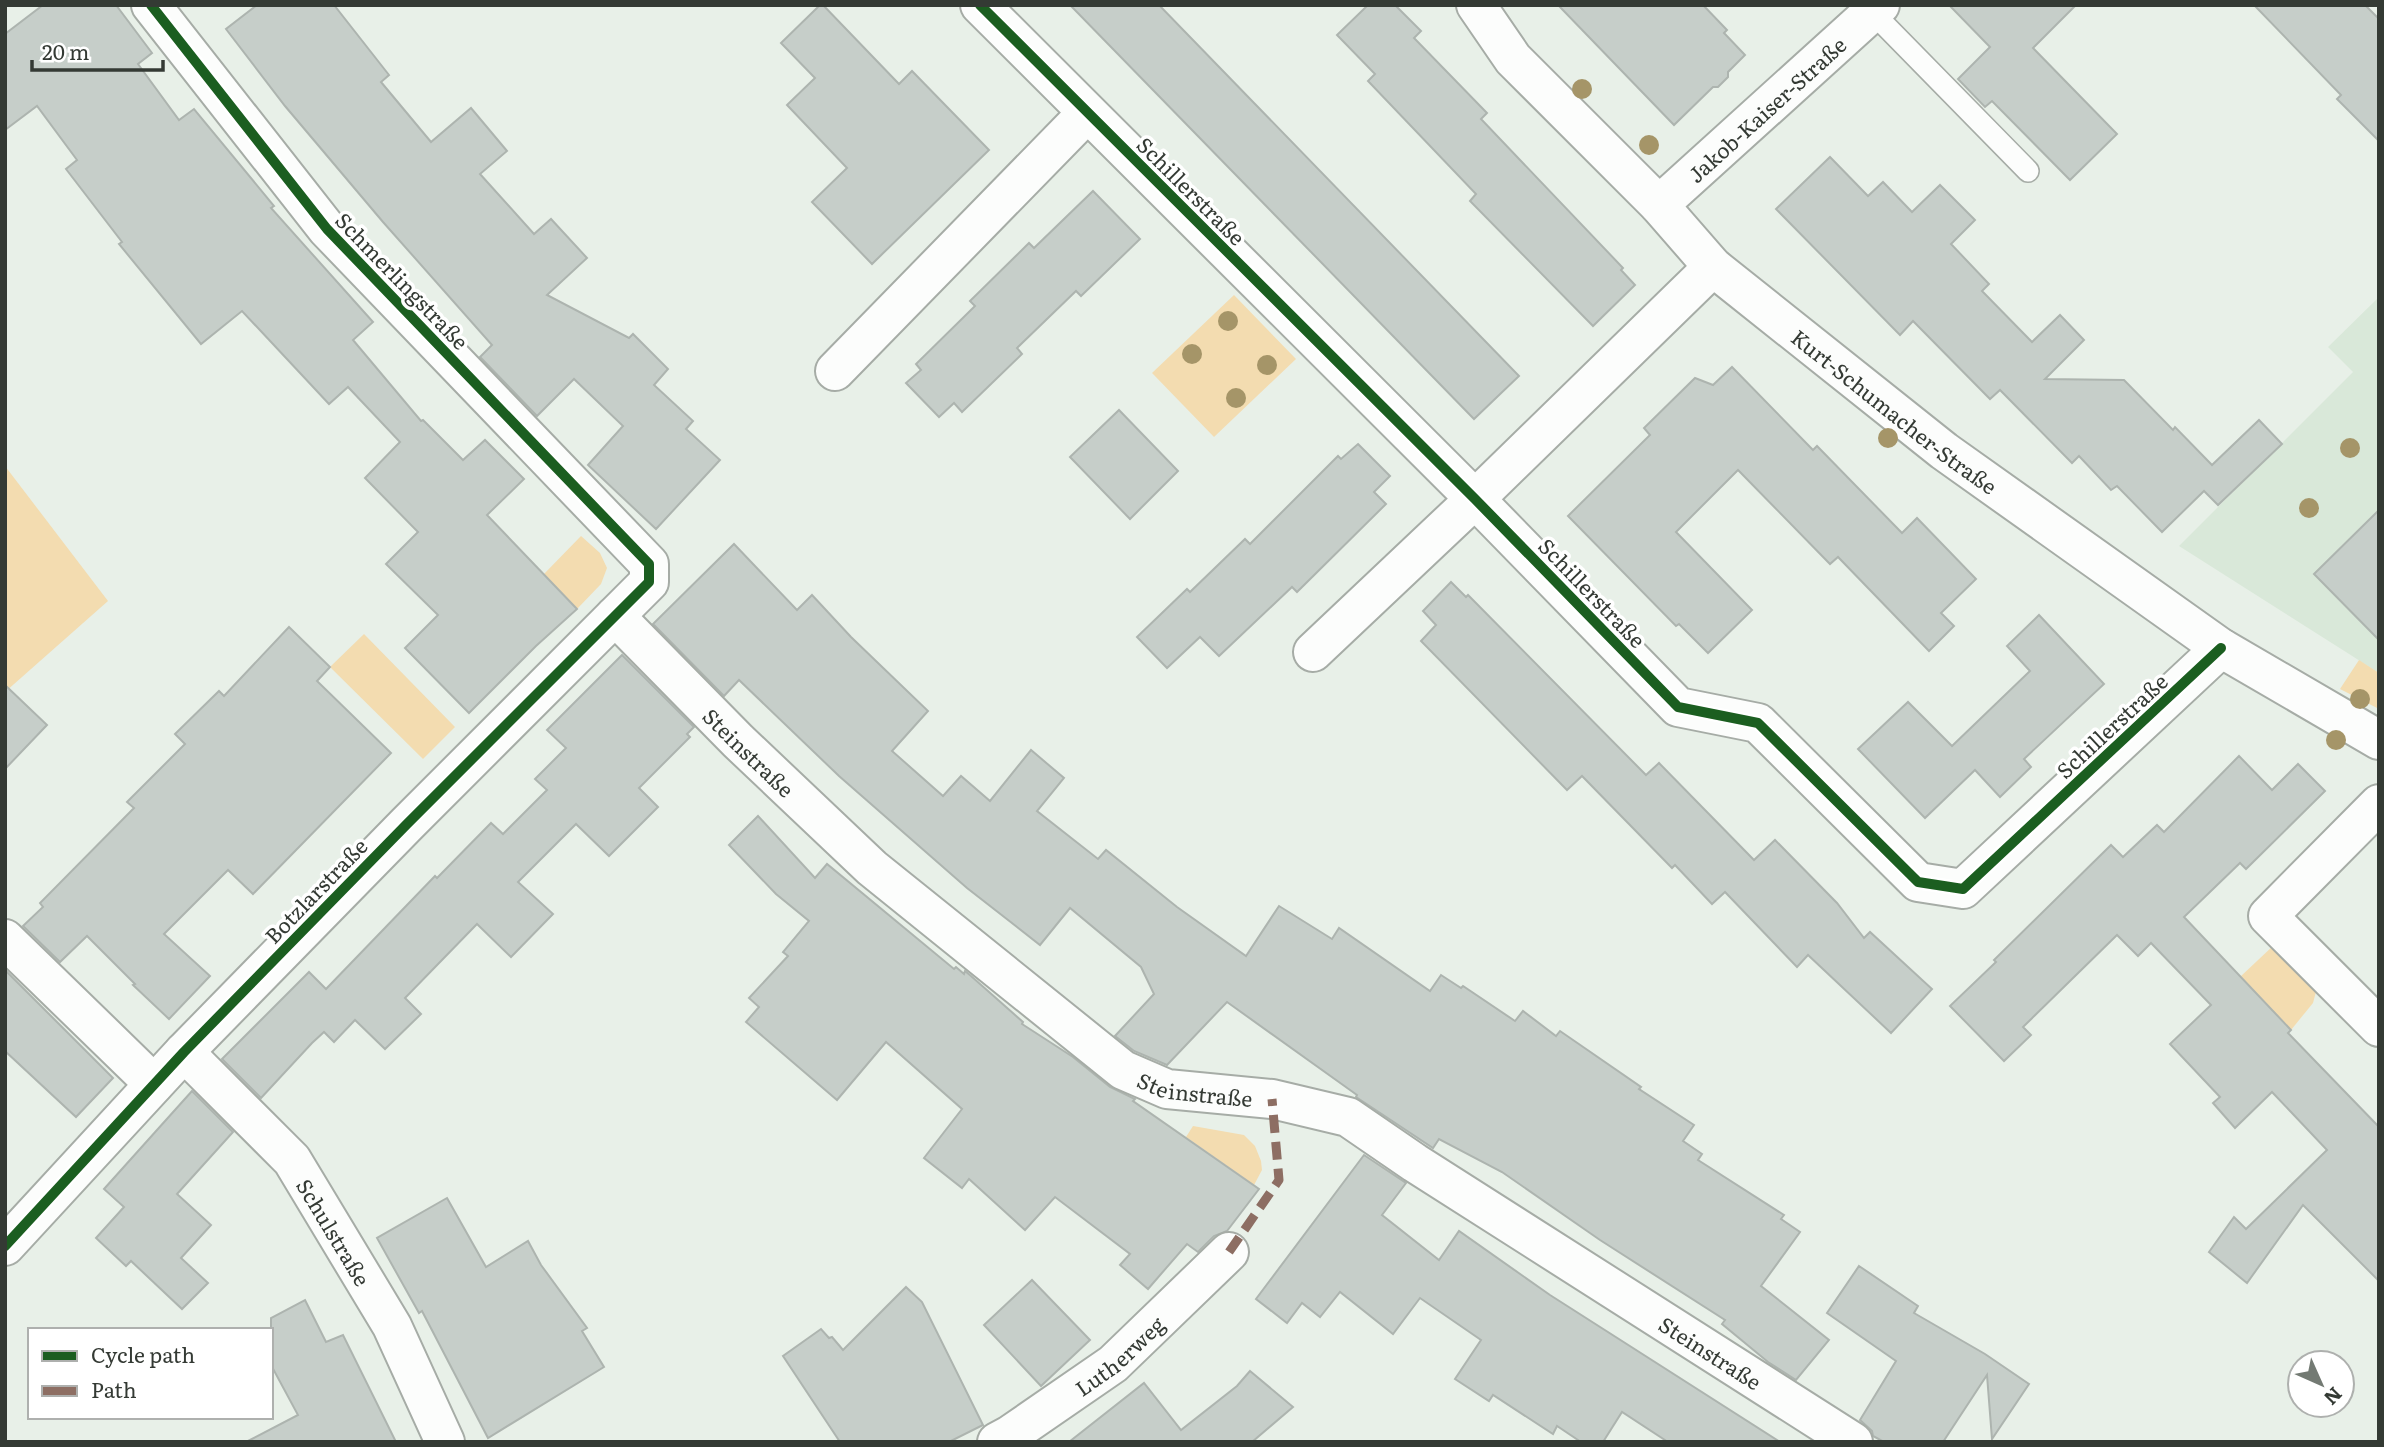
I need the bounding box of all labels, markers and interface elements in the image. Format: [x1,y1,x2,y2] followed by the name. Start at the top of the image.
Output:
[32,28,163,72] scale bar
[1680,28,1852,188] street label: Jakob-Kaiser-Straße
[42,35,89,66] text: 20 m
[1131,129,1253,251] street label: Schillerstraße
[329,204,477,356] street label: Schmerlingstraße
[1786,321,2004,500] street label: Kurt-Schumacher-Straße
[1533,530,1654,654] street label: Schillerstraße
[2049,665,2174,785] street label: Schillerstraße
[697,700,802,803] street label: Steinstraße
[257,830,374,950] street label: Botzlarstraße
[1133,1063,1254,1113] street label: Steinstraße
[291,1172,379,1291] street label: Schulstraße
[1654,1307,1768,1396] street label: Steinstraße
[1068,1308,1170,1402] street label: Lutherweg
[28,1328,273,1419] legend
[91,1338,195,1369] text: Cycle path
[2286,1349,2356,1419] north arrow
[91,1373,137,1404] text: Path
[2318,1381,2349,1412] text: N

